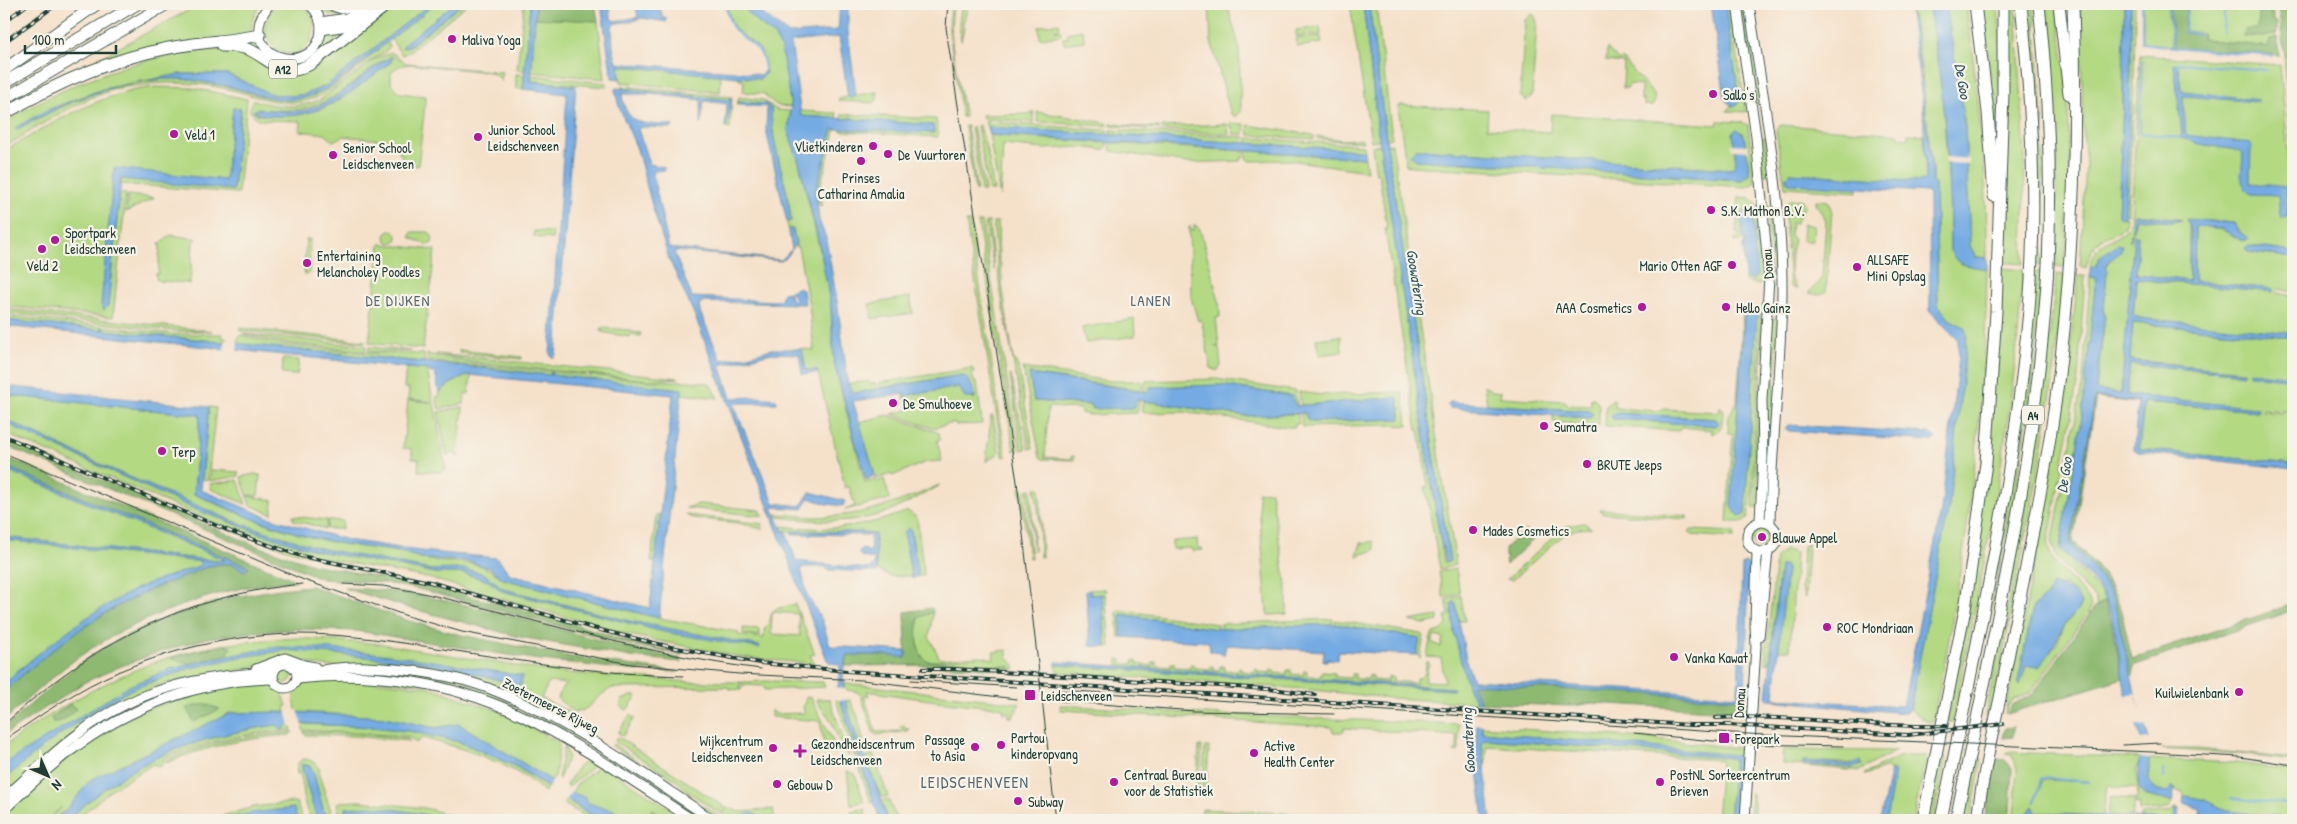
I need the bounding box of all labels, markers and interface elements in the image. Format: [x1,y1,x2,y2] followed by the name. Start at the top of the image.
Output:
[25,22,116,54] scale bar
[32,29,65,50] text: 100 m
[462,30,521,50] place label: Maliva Yoga
[446,33,458,45] marker: Maliva Yoga
[269,60,297,78] road number: A12
[1950,62,1976,101] water label: De Goo
[1723,85,1754,104] place label: Sallo's
[1707,88,1719,100] marker: Sallo's
[488,120,559,155] place label: Junior School Leidschenveen
[184,125,215,144] place label: Veld 1
[168,128,180,140] marker: Veld 1
[472,131,484,143] marker: Junior School Leidschenveen
[794,137,863,156] place label: Vlietkinderen
[343,138,414,173] place label: Senior School Leidschenveen
[867,140,879,152] marker: Vlietkinderen
[898,145,966,164] place label: De Vuurtoren
[882,148,894,160] marker: De Vuurtoren
[327,149,339,161] marker: Senior School Leidschenveen
[855,155,867,167] marker: Prinses Catharina Amalia
[817,168,905,203] place label: Prinses Catharina Amalia
[1721,201,1805,220] place label: S.K. Mathon B.V.
[1705,204,1717,216] marker: S.K. Mathon B.V.
[65,223,136,258] place label: Sportpark Leidschenveen
[49,234,61,246] marker: Sportpark Leidschenveen
[36,243,48,255] marker: Veld 2
[317,246,420,282] place label: Entertaining Melancholey Poodles
[1401,248,1433,317] water label: Goowatering
[1756,248,1778,279] street label: Donau
[1867,250,1926,286] place label: ALLSAFE Mini Opslag
[26,256,59,275] place label: Veld 2
[1639,256,1723,275] place label: Mario Otten AGF
[301,257,313,269] marker: Entertaining Melancholey Poodles
[1726,259,1738,271] marker: Mario Otten AGF
[1851,261,1863,273] marker: ALLSAFE Mini Opslag
[366,290,430,311] district label: DE DIJKEN
[1131,290,1171,311] district label: LANEN
[1556,298,1632,317] place label: AAA Cosmetics
[1736,298,1791,317] place label: Hello Gainz
[1636,301,1648,313] marker: AAA Cosmetics
[1720,301,1732,313] marker: Hello Gainz
[903,394,972,413] place label: De Smulhoeve
[887,397,899,409] marker: De Smulhoeve
[2022,406,2044,424] road number: A4
[1554,417,1597,436] place label: Sumatra
[1538,420,1550,432] marker: Sumatra
[172,442,196,462] place label: Terp
[156,445,168,457] marker: Terp
[1597,455,1662,475] place label: BRUTE Jeeps
[2051,455,2077,494] water label: De Goo
[1581,458,1593,470] marker: BRUTE Jeeps
[1483,521,1569,540] place label: Mades Cosmetics
[1467,524,1479,536] marker: Mades Cosmetics
[1772,528,1838,548] place label: Blauwe Appel
[1756,531,1768,543] marker: Blauwe Appel
[1837,618,1914,637] place label: ROC Mondriaan
[1821,621,1833,633] marker: ROC Mondriaan
[1684,648,1748,667] place label: Vanka Kawat
[1668,651,1680,663] marker: Vanka Kawat
[499,673,602,738] street label: Zoetermeerse Rijweg
[2155,683,2229,702] place label: Kuilwielenbank
[1041,686,1112,705] place label: Leidschenveen
[2233,686,2245,698] marker: Kuilwielenbank
[1728,687,1750,718] street label: Donau
[1023,688,1037,702] marker: Leidschenveen
[1456,706,1480,774] water label: Goowatering
[1011,728,1078,764] place label: Partou kinderopvang
[1734,729,1780,749] place label: Forepark
[925,730,966,765] place label: Passage to Asia
[692,731,763,766] place label: Wijkcentrum Leidschenveen
[1717,731,1731,745] marker: Forepark
[811,734,915,769] place label: Gezondheidscentrum Leidschenveen
[1264,736,1335,771] place label: Active Health Center
[995,739,1007,751] marker: Partou kinderopvang
[969,741,981,753] marker: Passage to Asia
[767,742,779,754] marker: Wijkcentrum Leidschenveen
[793,744,807,758] marker: Gezondheidscentrum Leidschenveen
[1248,747,1260,759] marker: Active Health Center
[22,752,72,802] north arrow
[1124,765,1213,800] place label: Centraal Bureau voor de Statistiek
[1670,765,1790,800] place label: PostNL Sorteercentrum Brieven
[921,771,1029,793] district label: LEIDSCHENVEEN
[787,775,833,794] place label: Gebouw D
[48,776,67,795] text: N
[1108,776,1120,788] marker: Centraal Bureau voor de Statistiek
[1654,776,1666,788] marker: PostNL Sorteercentrum Brieven
[771,778,783,790] marker: Gebouw D
[1028,792,1064,812] place label: Subway
[1012,795,1024,807] marker: Subway

